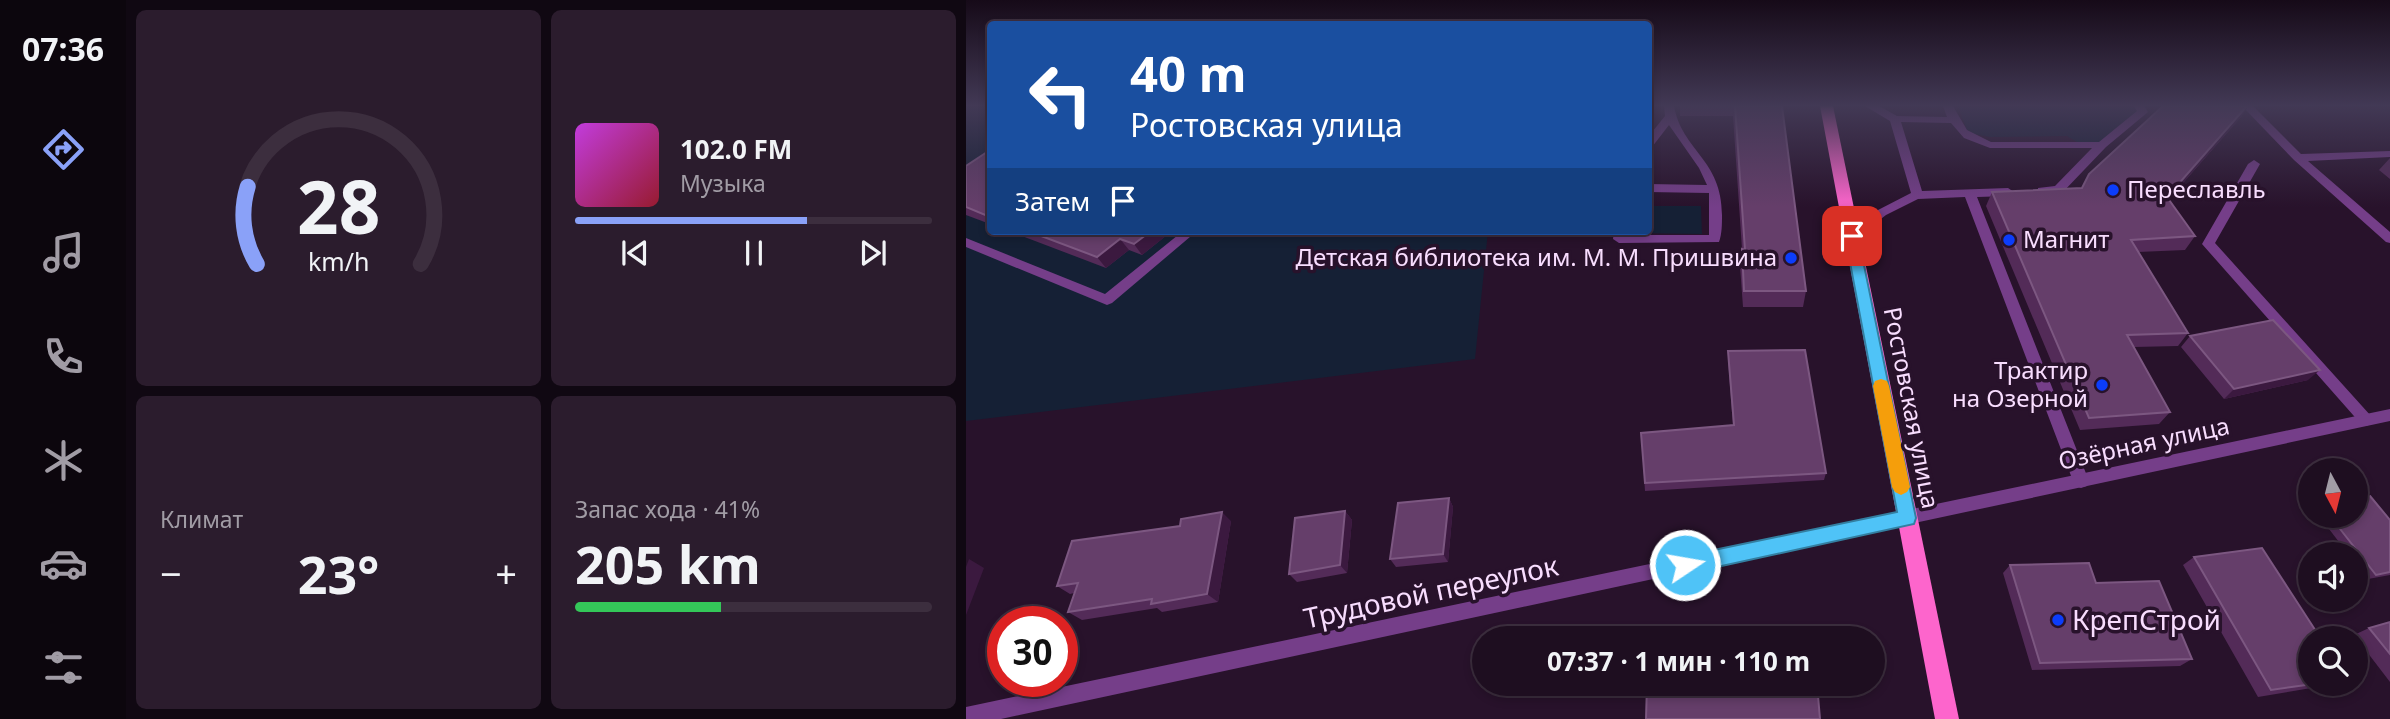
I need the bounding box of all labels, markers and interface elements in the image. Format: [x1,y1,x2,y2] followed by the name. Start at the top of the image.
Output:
[22,27,104,70] text: 07:36
[1130,40,1247,106] text: 40 m
[1015,49,1106,140] icon: left
[1130,103,1403,146] text: Ростовская улица
[39,125,88,174] icon: directions
[680,131,792,167] text: 102.0 FM
[297,156,380,255] text: 28
[680,167,766,199] text: Музыка
[2127,172,2266,205] place label: Переславль
[1104,182,1142,220] icon: arrive
[2105,182,2121,198] marker: Переславль
[1015,183,1090,219] text: Затем
[1822,206,1882,266] pin
[1833,217,1871,255] icon: arrive
[2023,222,2109,255] place label: Магнит
[39,228,88,277] icon: music
[2001,232,2017,248] marker: Магнит
[616,234,654,272] icon: previous
[735,234,773,272] icon: pause
[854,234,892,272] icon: next
[1296,240,1777,273] place label: Детская библиотека им. М. М. Пришвина
[308,244,369,278] text: km/h
[1783,250,1799,266] marker: Детская библиотека им. М. М. Пришвина
[1877,304,1948,511] street label: Ростовская улица
[39,332,88,381] icon: phone
[1952,353,2088,414] place label: Трактир на Озерной
[2094,377,2110,393] marker: Трактир на Озерной
[2055,408,2232,477] street label: Озёрная улица
[39,436,88,485] icon: climate
[2298,458,2368,528] north arrow
[2298,458,2368,696] map controls
[575,493,760,525] text: Запас хода · 41%
[160,503,243,535] text: Климат
[575,528,761,599] text: 205 km
[1648,528,1722,602] position arrow
[298,538,379,609] text: 23°
[39,539,88,588] icon: car
[2298,542,2368,612] button: sound
[1300,545,1562,637] street label: Трудовой переулок
[160,547,182,599] text: −
[495,547,517,599] text: +
[2072,600,2221,638] place label: КрепСтрой
[987,606,1078,697] speed limit sign: 30
[2050,612,2066,628] marker: КрепСтрой
[2298,626,2368,696] button: search
[39,643,88,692] icon: filters
[1547,643,1810,679] text: 07:37 · 1 мин · 110 m

